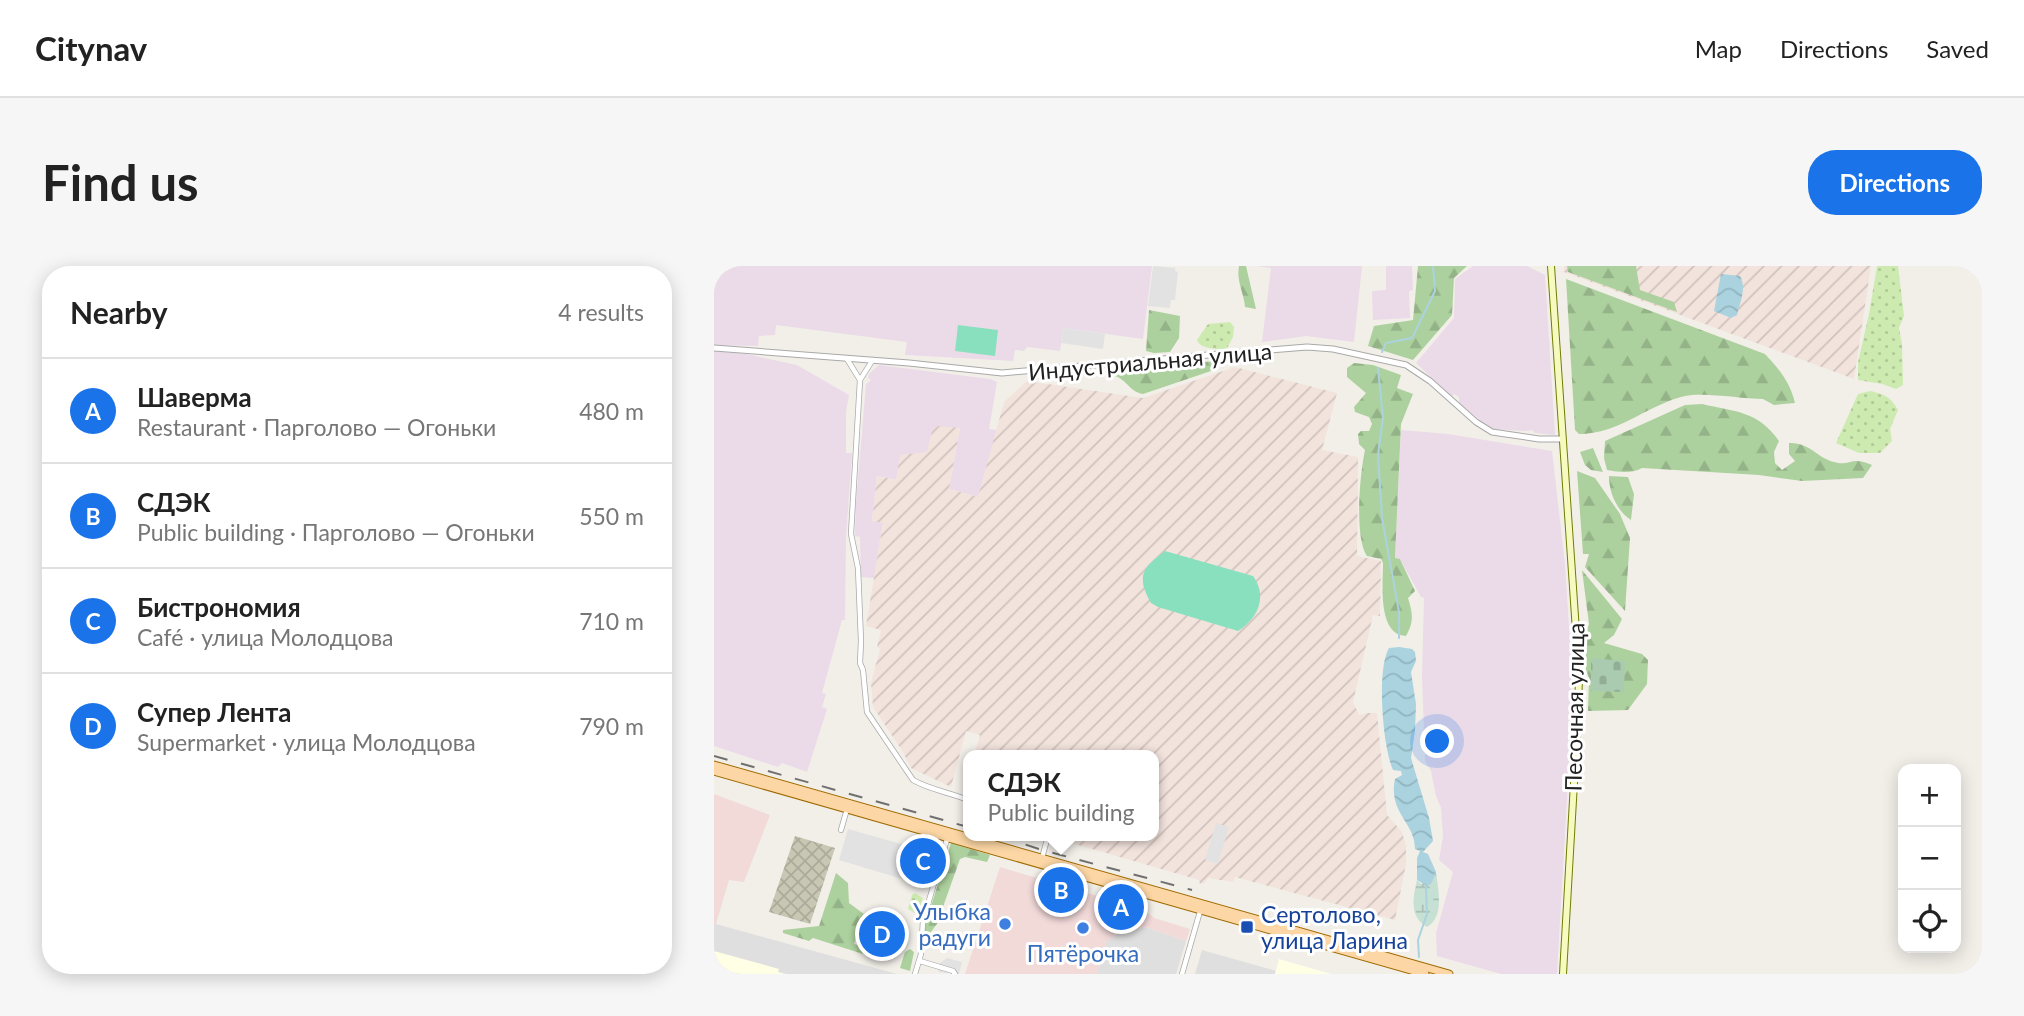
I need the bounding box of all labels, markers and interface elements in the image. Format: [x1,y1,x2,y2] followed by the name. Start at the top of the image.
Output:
[35,28,147,68] text: Citynav
[1695,34,1742,63] text: Map
[1780,34,1888,63] text: Directions
[1926,34,1989,63] text: Saved
[1808,150,1982,215] button: Directions
[42,153,199,211] text: Find us
[70,294,168,330] text: Nearby
[558,298,644,326] text: 4 results
[1027,336,1273,386] street label: Индустриальная улица
[137,381,252,413] text: Шаверма
[85,397,101,425] text: A
[579,397,644,425] text: 480 m
[137,413,496,441] text: Restaurant · Парголово — Огоньки
[137,486,211,518] text: СДЭК
[85,502,101,530] text: B
[579,502,644,530] text: 550 m
[137,518,535,546] text: Public building · Парголово — Огоньки
[137,591,301,623] text: Бистрономия
[85,607,101,635] text: C
[579,607,644,635] text: 710 m
[1559,622,1589,792] street label: Песочная улица
[137,623,393,651] text: Café · улица Молодцова
[137,696,291,728] text: Супер Лента
[84,712,102,740] text: D
[579,712,644,740] text: 790 m
[1420,724,1454,758] your location
[137,728,476,756] text: Supermarket · улица Молодцова
[963,750,1159,841] popup
[1898,764,1961,953] map controls
[1898,764,1961,827] button: +
[987,766,1061,798] text: СДЭК
[987,798,1135,826] text: Public building
[1898,827,1961,890] button: −
[900,835,946,887] pin: C
[1038,864,1084,916] pin: B
[1098,881,1144,933] pin: A
[1898,890,1961,953] button: locate
[913,897,991,951] place label: Улыбка радуги
[1261,900,1408,954] place label: Сертолово, улица Ларина
[859,908,905,960] pin: D
[997,916,1013,932] marker: Улыбка радуги
[1239,919,1255,935] marker: Сертолово, улица Ларина
[1075,920,1091,936] marker: Пятёрочка
[1027,939,1139,967] place label: Пятёрочка

